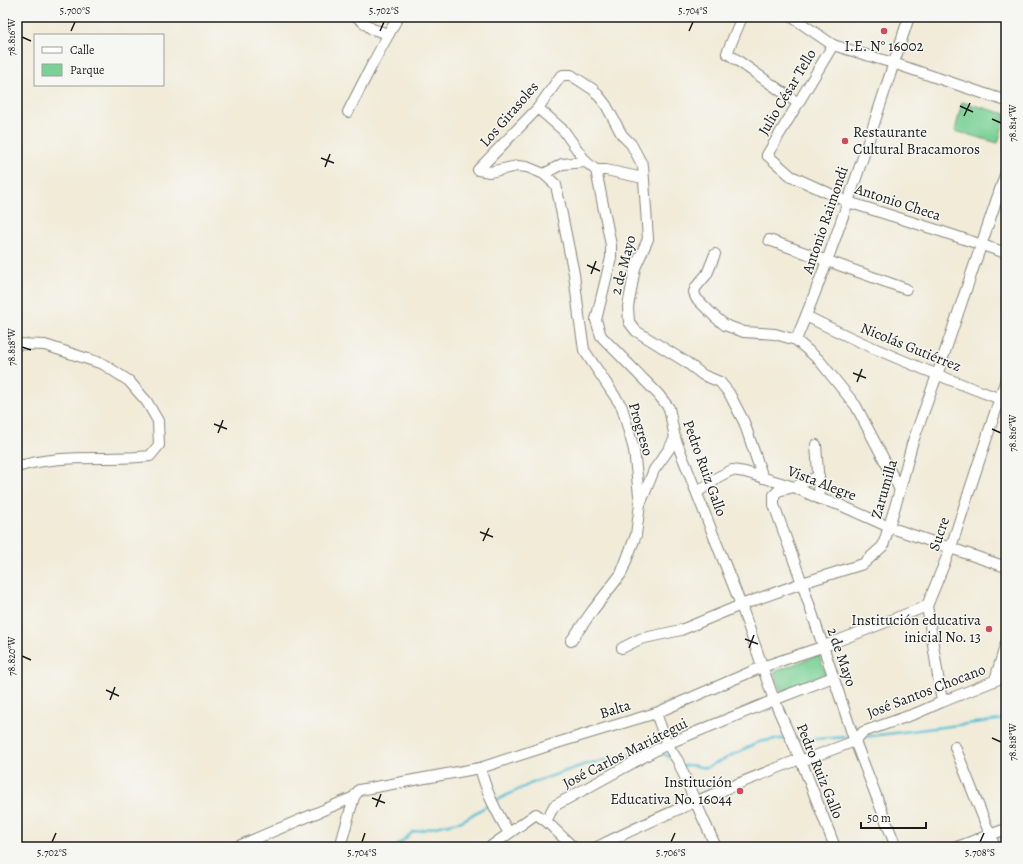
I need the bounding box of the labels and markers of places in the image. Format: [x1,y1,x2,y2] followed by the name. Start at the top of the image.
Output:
[879,26,889,36] marker: I.E. N° 16002
[844,36,924,56] place label: I.E. N° 16002
[853,122,980,159] place label: Restaurante Cultural Bracamoros
[840,136,850,146] marker: Restaurante Cultural Bracamoros
[851,610,981,647] place label: Institución educativa inicial No. 13
[984,624,994,634] marker: Institución educativa inicial No. 13
[610,772,732,809] place label: Institución Educativa No. 16044
[735,786,745,796] marker: Institución Educativa No. 16044

